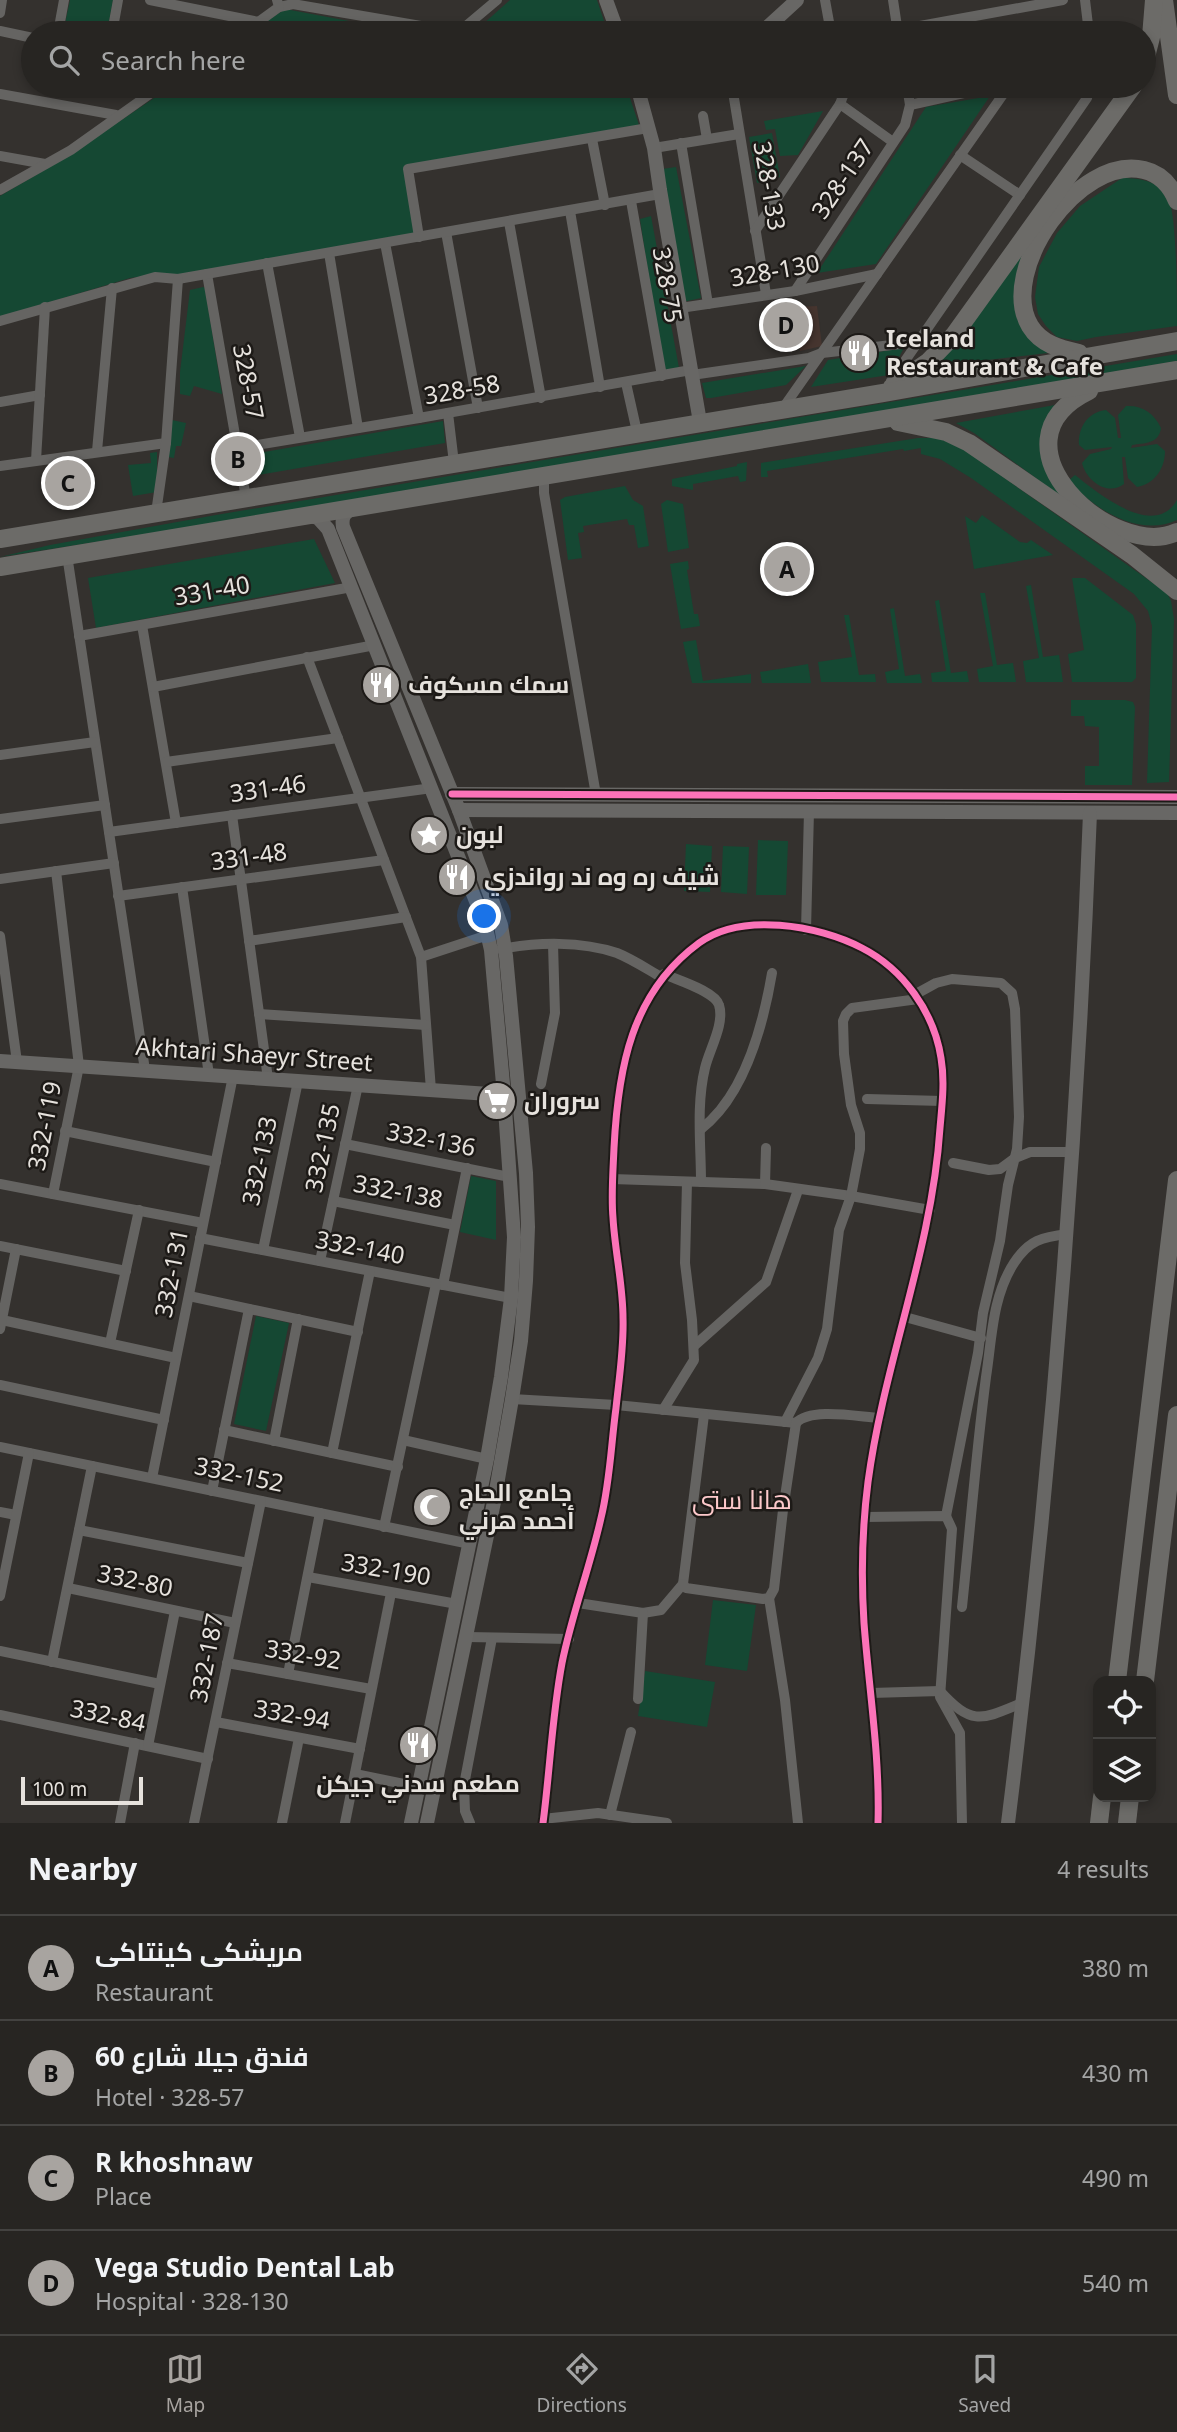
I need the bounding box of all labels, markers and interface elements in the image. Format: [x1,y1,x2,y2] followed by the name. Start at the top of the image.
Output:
[21,21,1156,98] search box
[45,41,83,79] icon: search
[101,42,246,78] text: Search here
[803,132,881,225] street label: 328-137
[746,139,795,233] street label: 328-133
[646,244,691,325] street label: 328-75
[728,245,822,294] street label: 328-130
[763,299,809,351] pin: D
[886,321,1103,382] place label: Iceland Restaurant & Cafe
[838,332,880,374] restaurant icon: Iceland Restaurant & Cafe
[226,341,273,422] street label: 328-57
[421,366,502,411] street label: 328-58
[215,433,261,485] pin: B
[45,457,91,509] pin: C
[764,543,810,595] pin: A
[171,567,252,612] street label: 331-40
[360,664,402,706] restaurant icon: سمك مسكوف
[408,667,569,700] place label: سمك مسكوف
[228,766,308,809] street label: 331-46
[408,814,450,856] place icon: لبون
[456,817,504,850] place label: لبون
[209,834,289,877] street label: 331-48
[436,856,478,898] restaurant icon: شيف ره وه ند رواندزي
[484,859,720,896] place label: شيف ره وه ند رواندزي
[467,899,501,933] your location
[135,1029,374,1078] street label: Akhtari Shaeyr Street
[19,1078,68,1173] street label: 332-119
[476,1080,518,1122] supermarket icon: سروران
[524,1083,600,1116] place label: سروران
[296,1100,347,1195] street label: 332-135
[233,1113,284,1208] street label: 332-133
[384,1114,479,1163] street label: 332-136
[351,1166,446,1215] street label: 332-138
[313,1222,408,1271] street label: 332-140
[146,1225,195,1320] street label: 332-131
[192,1448,287,1499] street label: 332-152
[459,1475,574,1540] place label: جامع الحاج أحمد هرني
[692,1481,792,1517] district label: هانا ستى
[411,1486,453,1528] mosque icon: جامع الحاج أحمد هرني
[339,1544,433,1593] street label: 332-190
[95,1555,176,1604] street label: 332-80
[181,1610,230,1705] street label: 332-187
[263,1631,344,1676] street label: 332-92
[1093,1676,1156,1802] map controls
[1093,1676,1156,1739] button: locate
[68,1690,149,1739] street label: 332-84
[252,1691,333,1736] street label: 332-94
[397,1724,439,1766] restaurant icon: مطعم سدني جيكن
[1093,1739,1156,1802] button: layers
[316,1766,520,1803] place label: مطعم سدني جيكن
[21,1774,144,1806] scale bar
[32,1776,87,1802] text: 100 m
[28,1848,137,1889] text: Nearby
[1057,1853,1149,1885] text: 4 results
[95,1933,303,1969] text: مریشکی کینتاکی
[43,1952,59,1984] text: A
[1082,1952,1149,1984] text: 380 m
[95,1976,213,2008] text: Restaurant
[95,2038,309,2074] text: فندق جيلا شارع 60
[43,2057,59,2089] text: B
[1082,2057,1149,2089] text: 430 m
[95,2081,244,2113] text: Hotel · 328-57
[95,2144,253,2180] text: R khoshnaw
[44,2162,58,2194] text: C
[1082,2162,1149,2194] text: 490 m
[95,2180,152,2212] text: Place
[95,2249,395,2285] text: Vega Studio Dental Lab
[43,2267,59,2299] text: D
[1082,2267,1149,2299] text: 540 m
[95,2285,289,2317] text: Hospital · 328-130
[166,2350,205,2418] tab: Map
[537,2350,627,2418] tab: Directions
[958,2350,1011,2418] tab: Saved

